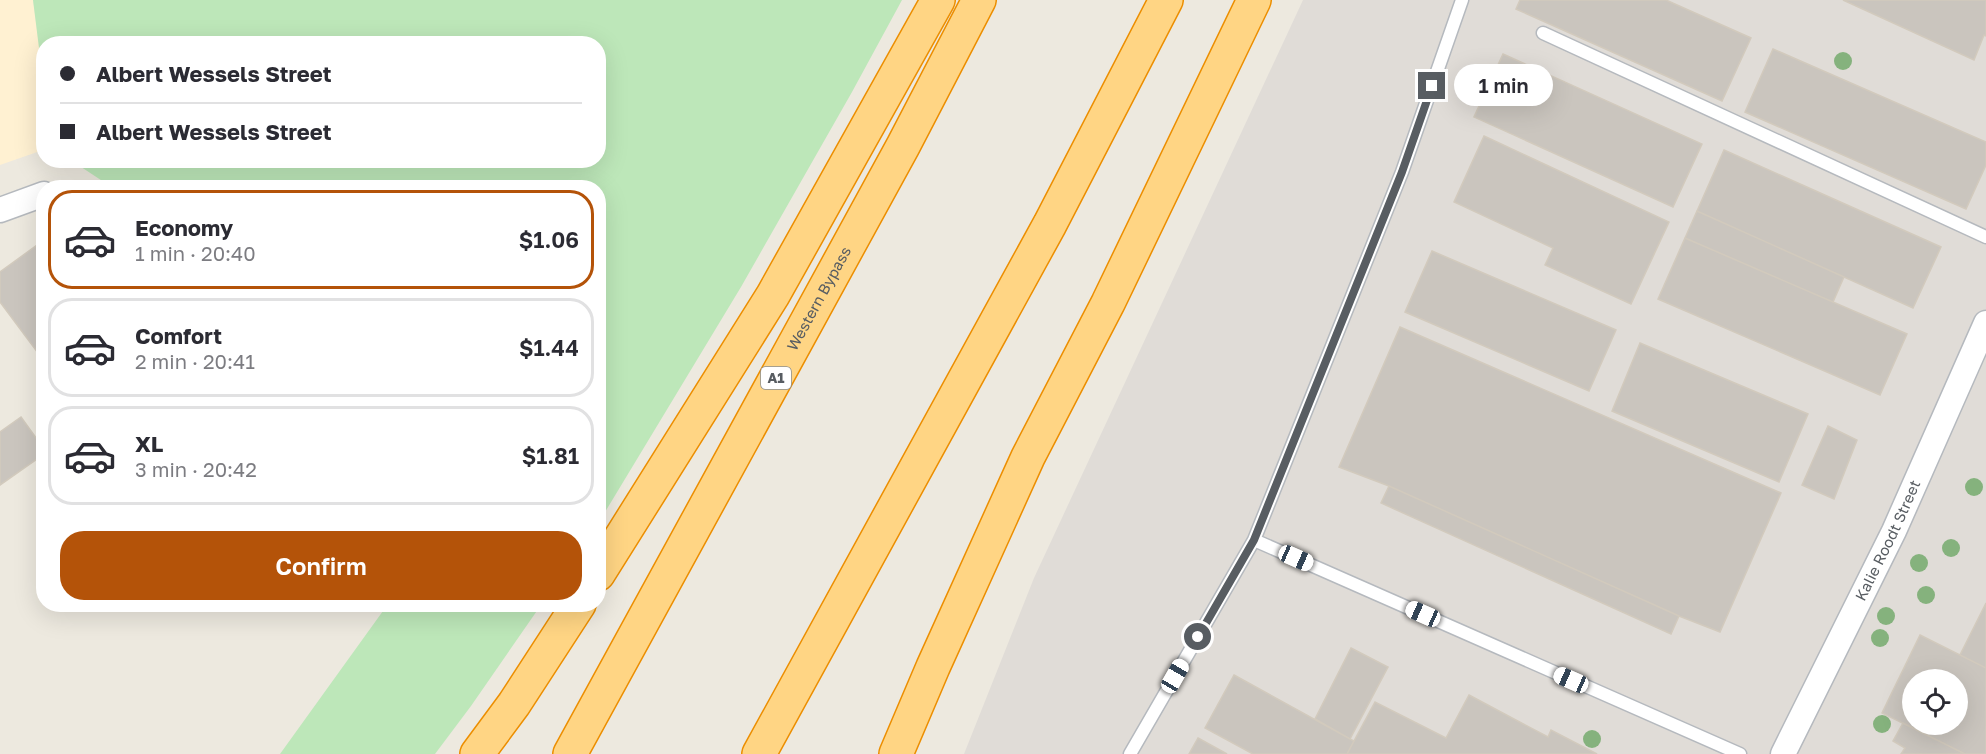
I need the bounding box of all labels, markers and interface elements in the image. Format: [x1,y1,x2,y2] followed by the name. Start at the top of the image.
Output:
[96,60,332,87] text: Albert Wessels Street
[1453,65,1552,107] callout: 1 min
[1418,72,1445,99] route end
[1478,73,1529,97] text: 1 min
[96,118,332,145] text: Albert Wessels Street
[63,213,117,267] icon: car
[135,214,233,241] text: Economy
[519,226,579,253] text: $1.06
[135,241,256,265] text: 1 min · 20:40
[783,243,854,354] street label: Western Bypass
[63,321,117,375] icon: car
[135,322,222,349] text: Comfort
[519,334,579,361] text: $1.44
[135,349,255,373] text: 2 min · 20:41
[761,367,791,389] road number: A1
[63,429,117,483] icon: car
[135,430,163,457] text: XL
[522,442,579,469] text: $1.81
[135,457,257,481] text: 3 min · 20:42
[1851,477,1923,603] street label: Kalie Roodt Street
[60,531,582,600] button: Confirm
[1276,542,1316,574] car
[1403,598,1443,630] car
[1184,623,1211,650] route start
[1158,656,1192,696] car
[1551,664,1591,696] car
[1902,669,1968,735] map controls
[1902,669,1968,735] button: locate

